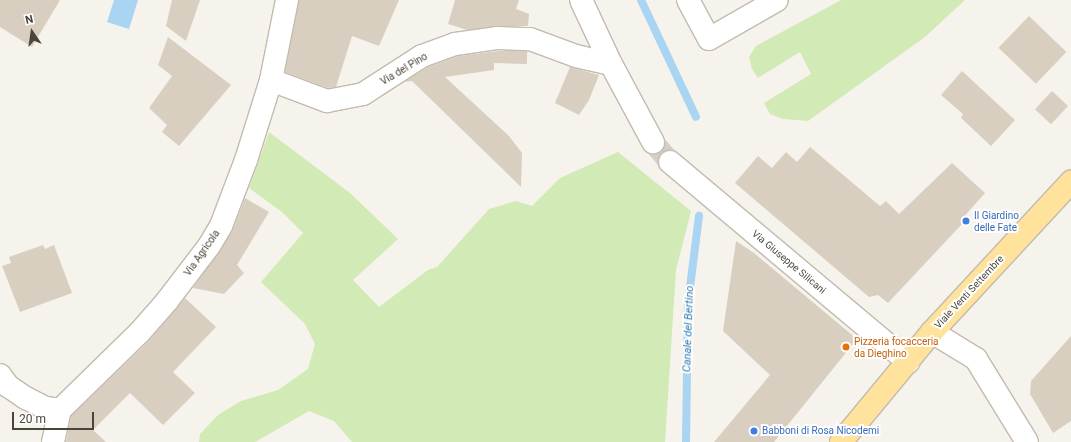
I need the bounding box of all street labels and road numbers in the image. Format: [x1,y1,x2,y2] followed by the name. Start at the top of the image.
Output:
[378,50,430,88] street label: Via del Pino
[182,228,222,278] street label: Via Agricola
[750,228,828,296] street label: Via Giuseppe Silicani
[932,253,1006,331] street label: Viale Venti Settembre

